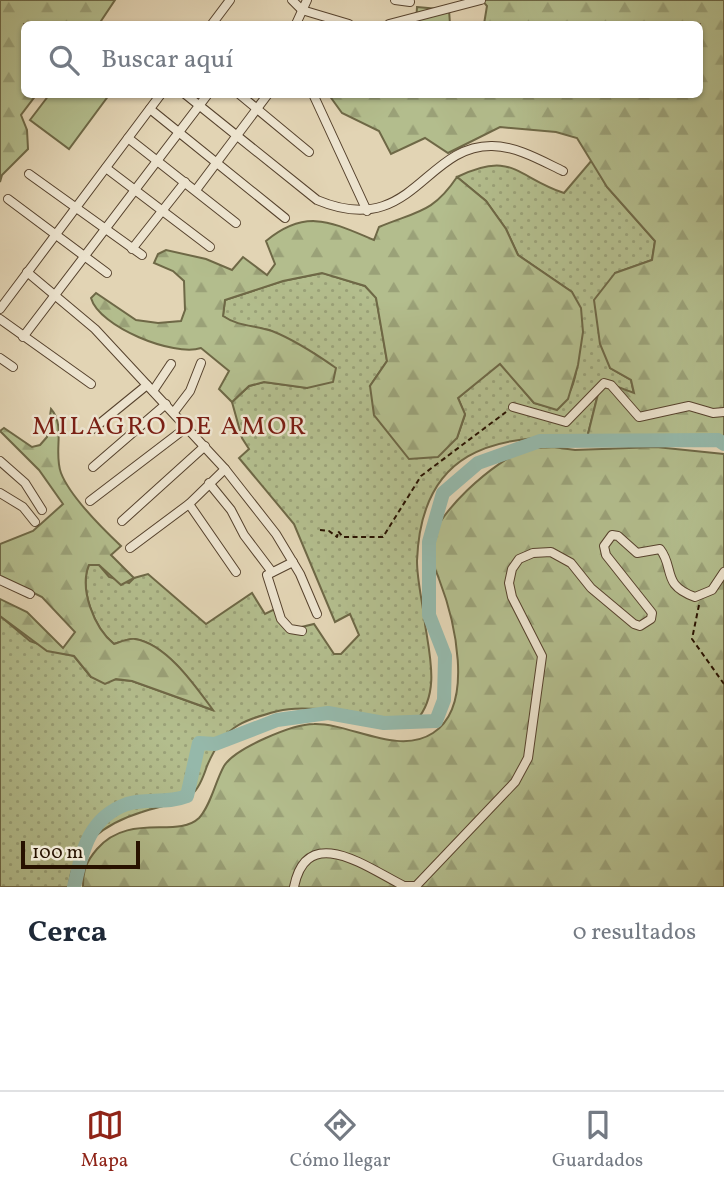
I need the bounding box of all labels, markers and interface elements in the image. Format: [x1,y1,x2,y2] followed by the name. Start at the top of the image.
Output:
[21,21,703,98] search box
[45,41,83,79] icon: search
[101,42,233,78] text: Buscar aquí
[32,409,308,445] district label: MILAGRO DE AMOR
[21,838,140,870] scale bar
[32,840,83,866] text: 100 m
[28,912,107,954] text: Cerca
[573,917,696,949] text: 0 resultados
[81,1106,128,1174] tab: Mapa
[290,1106,391,1174] tab: Cómo llegar
[552,1106,643,1174] tab: Guardados

